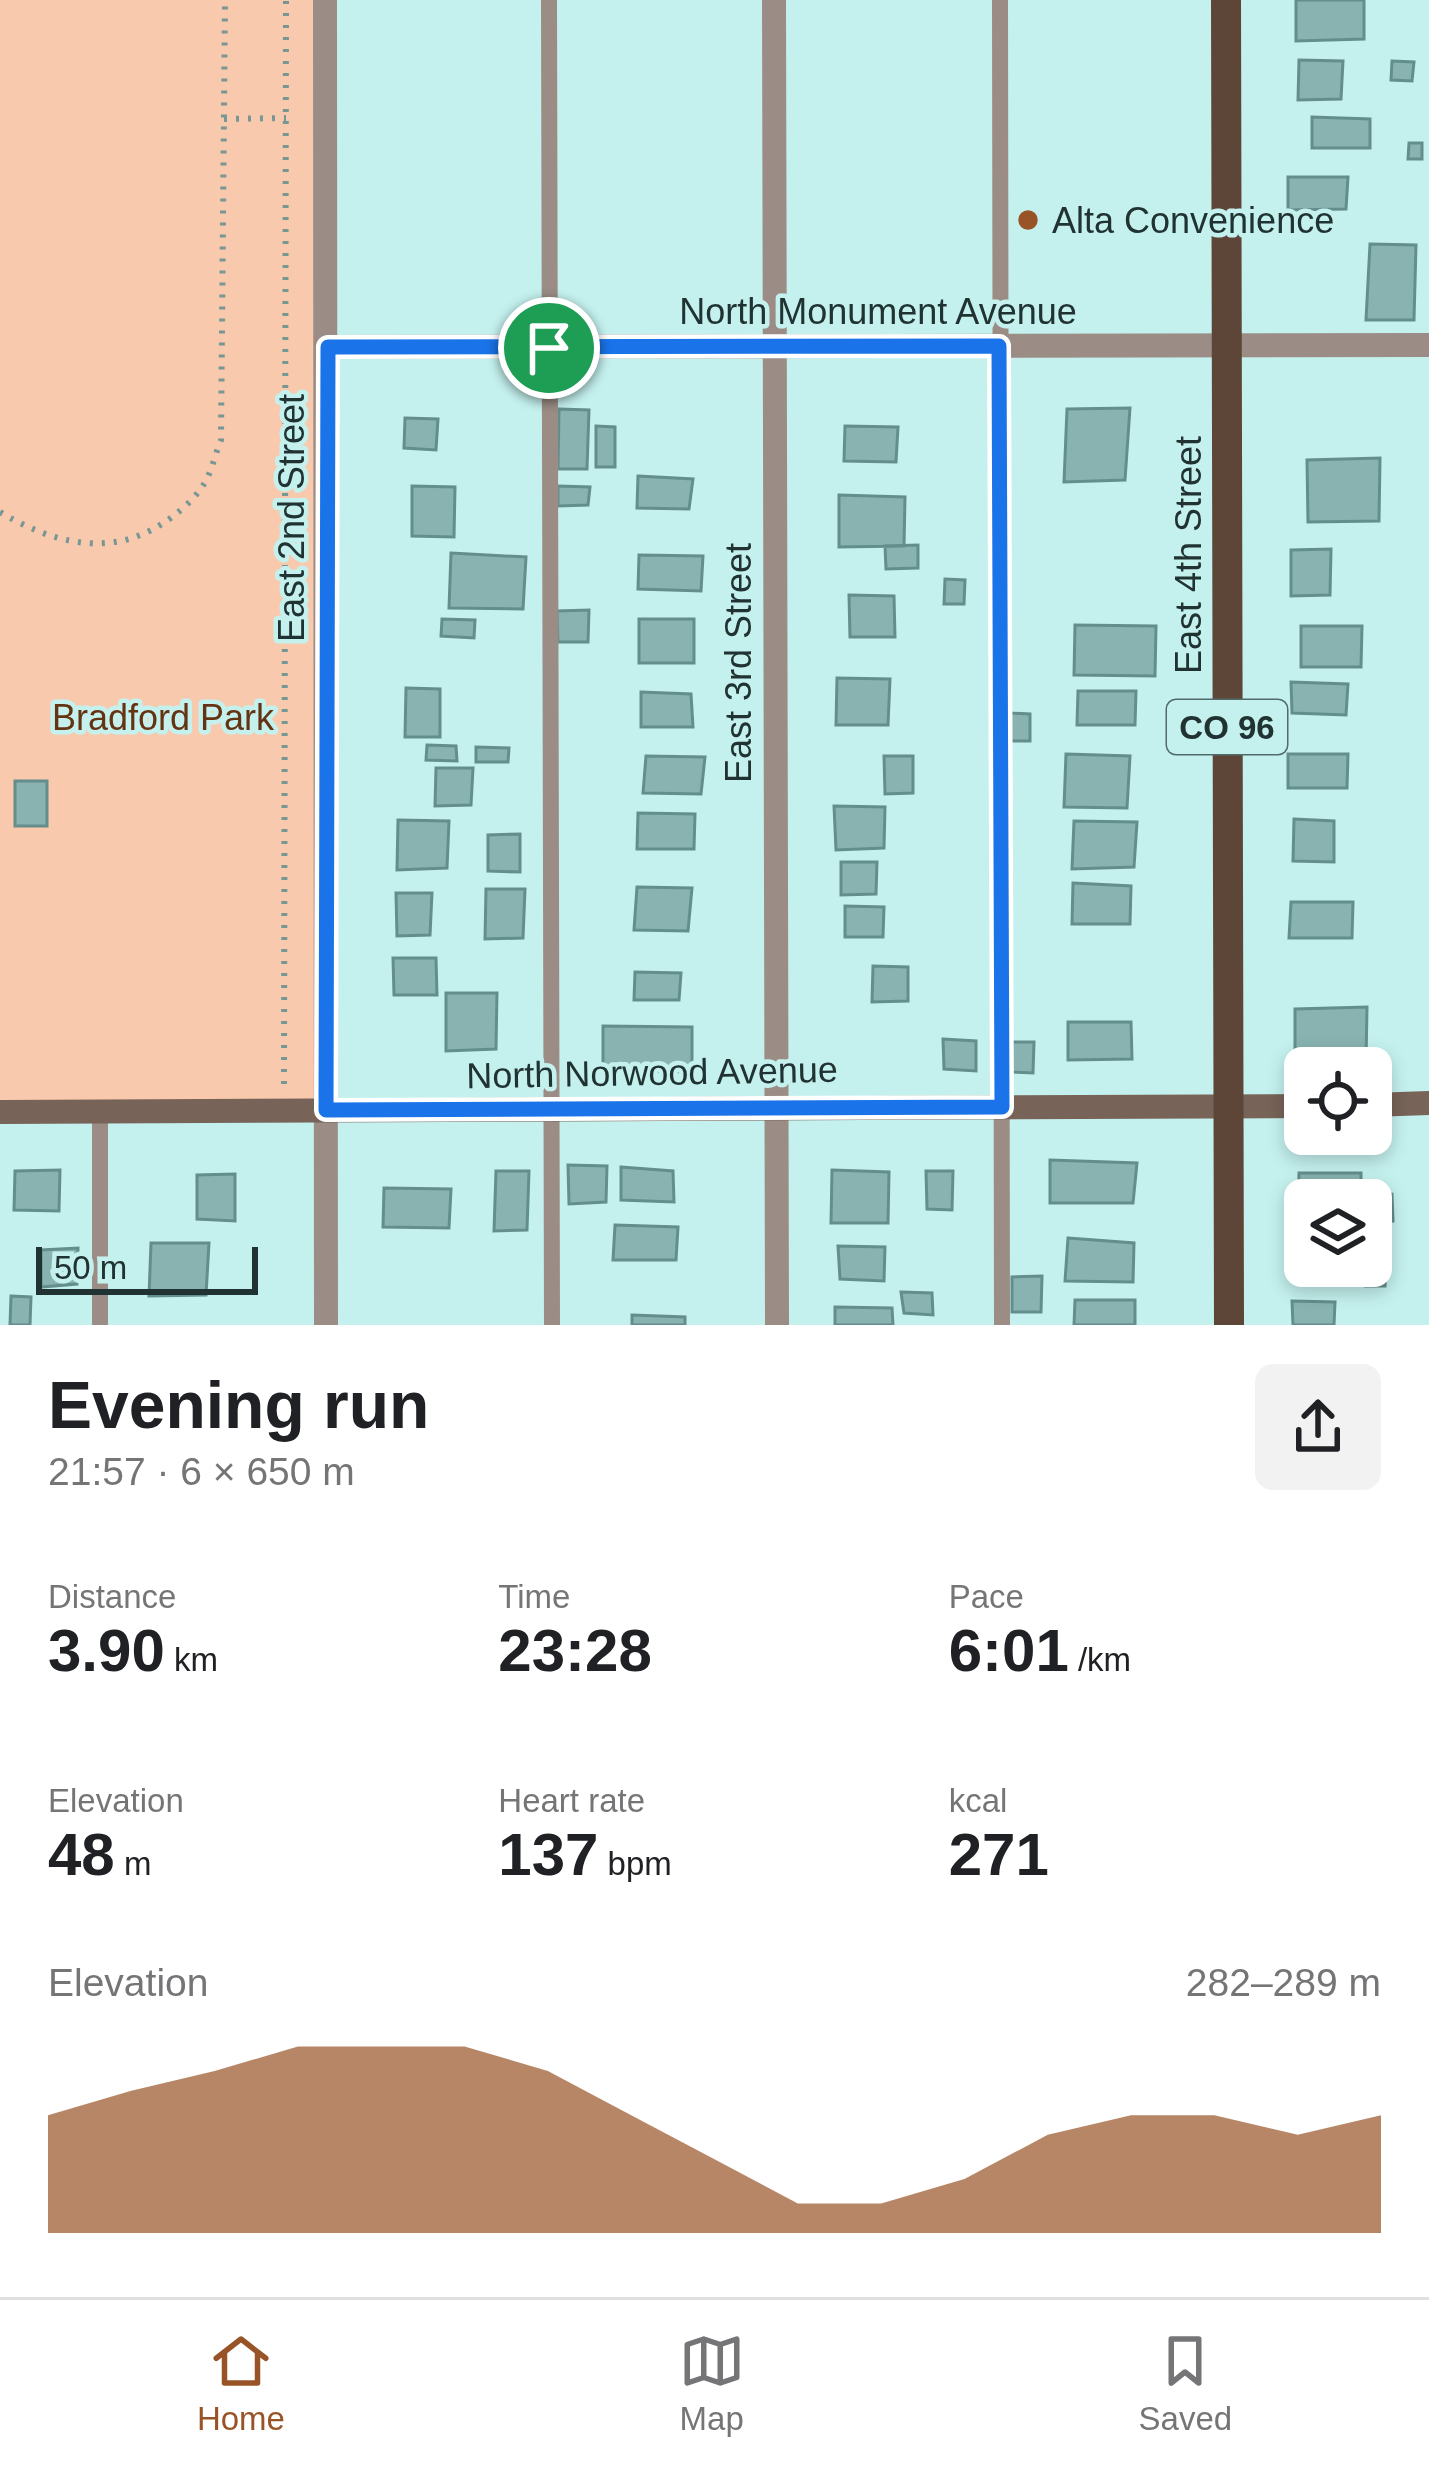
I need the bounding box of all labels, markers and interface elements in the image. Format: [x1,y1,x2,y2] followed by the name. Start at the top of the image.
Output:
[1052,200,1334,241] place label: Alta Convenience
[1015,207,1041,233] marker: Alta Convenience
[679,291,1077,332] street label: North Monument Avenue
[498,297,600,399] pin
[516,315,582,381] icon: arrive
[271,394,312,642] street label: East 2nd Street
[1168,436,1209,674] street label: East 4th Street
[718,543,759,783] street label: East 3rd Street
[52,697,275,738] park label: Bradford Park
[1167,700,1287,754] road number: CO 96
[1284,1047,1392,1287] map controls
[1284,1047,1392,1155] button: locate
[466,1049,838,1096] street label: North Norwood Avenue
[1284,1179,1392,1287] button: layers
[36,1241,258,1294] scale bar
[54,1249,127,1286] text: 50 m
[1255,1364,1381,1490] button: share
[48,1368,429,1442] text: Evening run
[48,1450,355,1493] text: 21:57 · 6 × 650 m
[48,1578,176,1615] text: Distance
[498,1578,570,1615] text: Time
[949,1578,1024,1615] text: Pace
[48,1617,165,1684] text: 3.90
[498,1617,652,1684] text: 23:28
[949,1617,1069,1684] text: 6:01
[165,1641,218,1678] text: km
[1069,1641,1131,1678] text: /km
[48,1782,184,1819] text: Elevation
[498,1782,645,1819] text: Heart rate
[949,1782,1007,1819] text: kcal
[48,1821,115,1888] text: 48
[498,1821,598,1888] text: 137
[949,1821,1049,1888] text: 271
[115,1845,151,1882] text: m
[598,1845,672,1882] text: bpm
[48,1961,208,2004] text: Elevation
[1186,1961,1381,2004] text: 282–289 m
[197,2328,285,2438] tab: Home
[679,2328,745,2438] tab: Map
[1139,2328,1232,2438] tab: Saved

